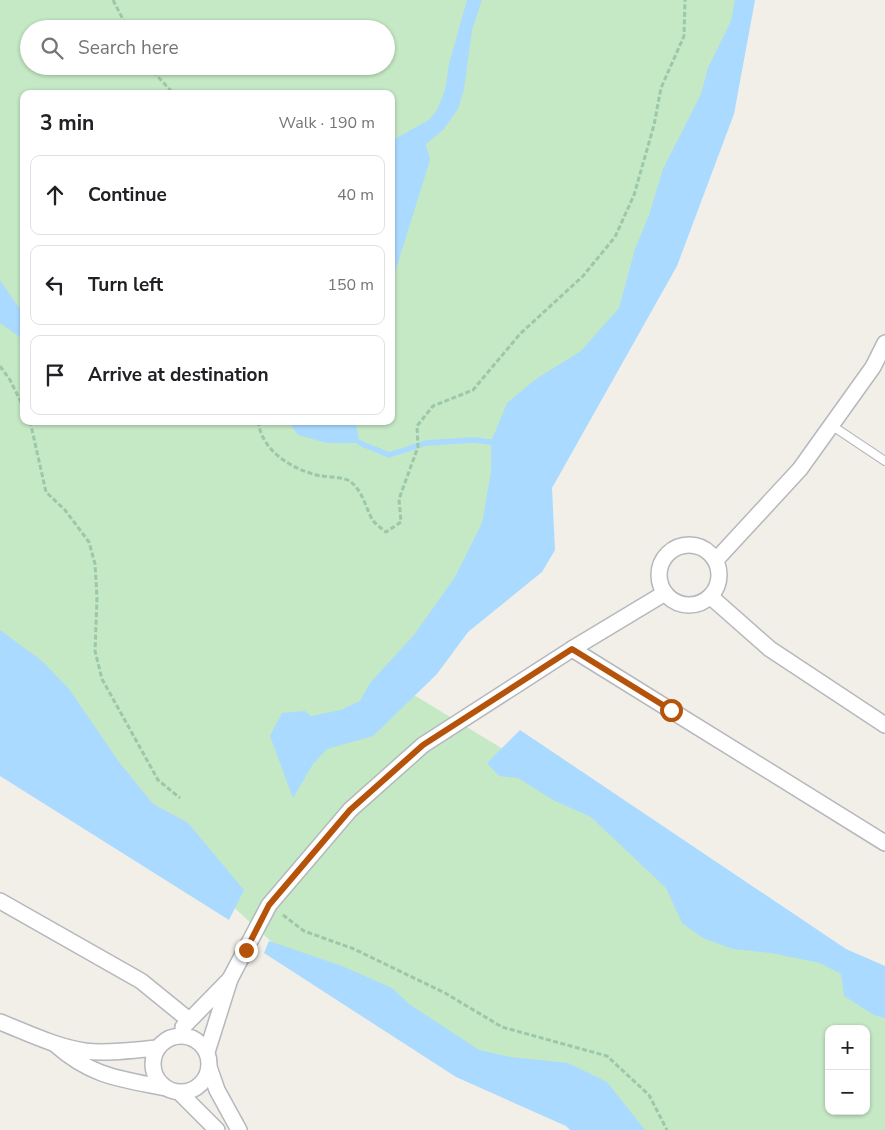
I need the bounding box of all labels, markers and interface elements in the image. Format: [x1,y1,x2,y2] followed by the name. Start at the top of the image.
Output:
[20,20,395,75] search box
[38,34,66,62] icon: search
[78,35,179,61] text: Search here
[40,109,94,137] text: 3 min
[279,112,375,134] text: Walk · 190 m
[41,181,69,209] icon: ahead
[88,182,167,208] text: Continue
[337,184,374,206] text: 40 m
[41,271,69,299] icon: left
[88,272,163,298] text: Turn left
[327,274,374,296] text: 150 m
[41,361,69,389] icon: arrive
[88,362,269,388] text: Arrive at destination
[660,699,683,722] route start
[235,939,258,962] route end
[825,1025,870,1115] map controls
[825,1025,870,1070] button: +
[825,1070,870,1115] button: −

